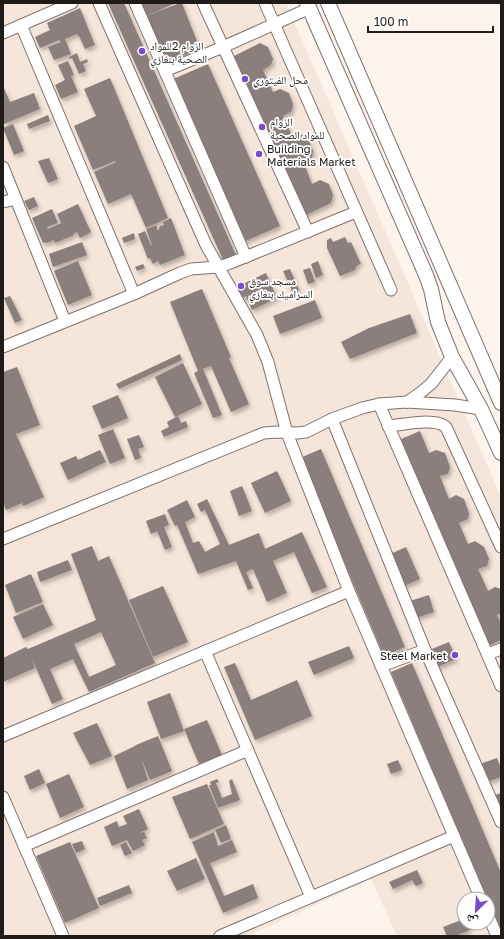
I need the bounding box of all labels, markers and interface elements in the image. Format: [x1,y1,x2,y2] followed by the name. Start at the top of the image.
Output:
[368,8,493,34] scale bar
[374,14,408,29] text: 100 m
[150,39,207,67] place label: الزوام 2للمواد الصحية بنغازي
[137,46,147,56] marker: الزوام 2للمواد الصحية بنغازي
[253,73,308,88] place label: محل الفيتوري
[240,74,250,84] marker: محل الفيتوري
[270,115,324,141] place label: الزوام للمواد الصحية
[257,122,267,132] marker: الزوام للمواد الصحية
[267,142,356,168] place label: Building Materials Market
[254,149,264,159] marker: Building Materials Market
[249,274,313,302] place label: مسجد سوق السراميك بنغازي
[236,281,246,291] marker: مسجد سوق السراميك بنغازي
[380,649,447,662] place label: Steel Market
[450,650,460,660] marker: Steel Market
[456,891,496,931] north arrow
[463,910,480,929] text: ش

